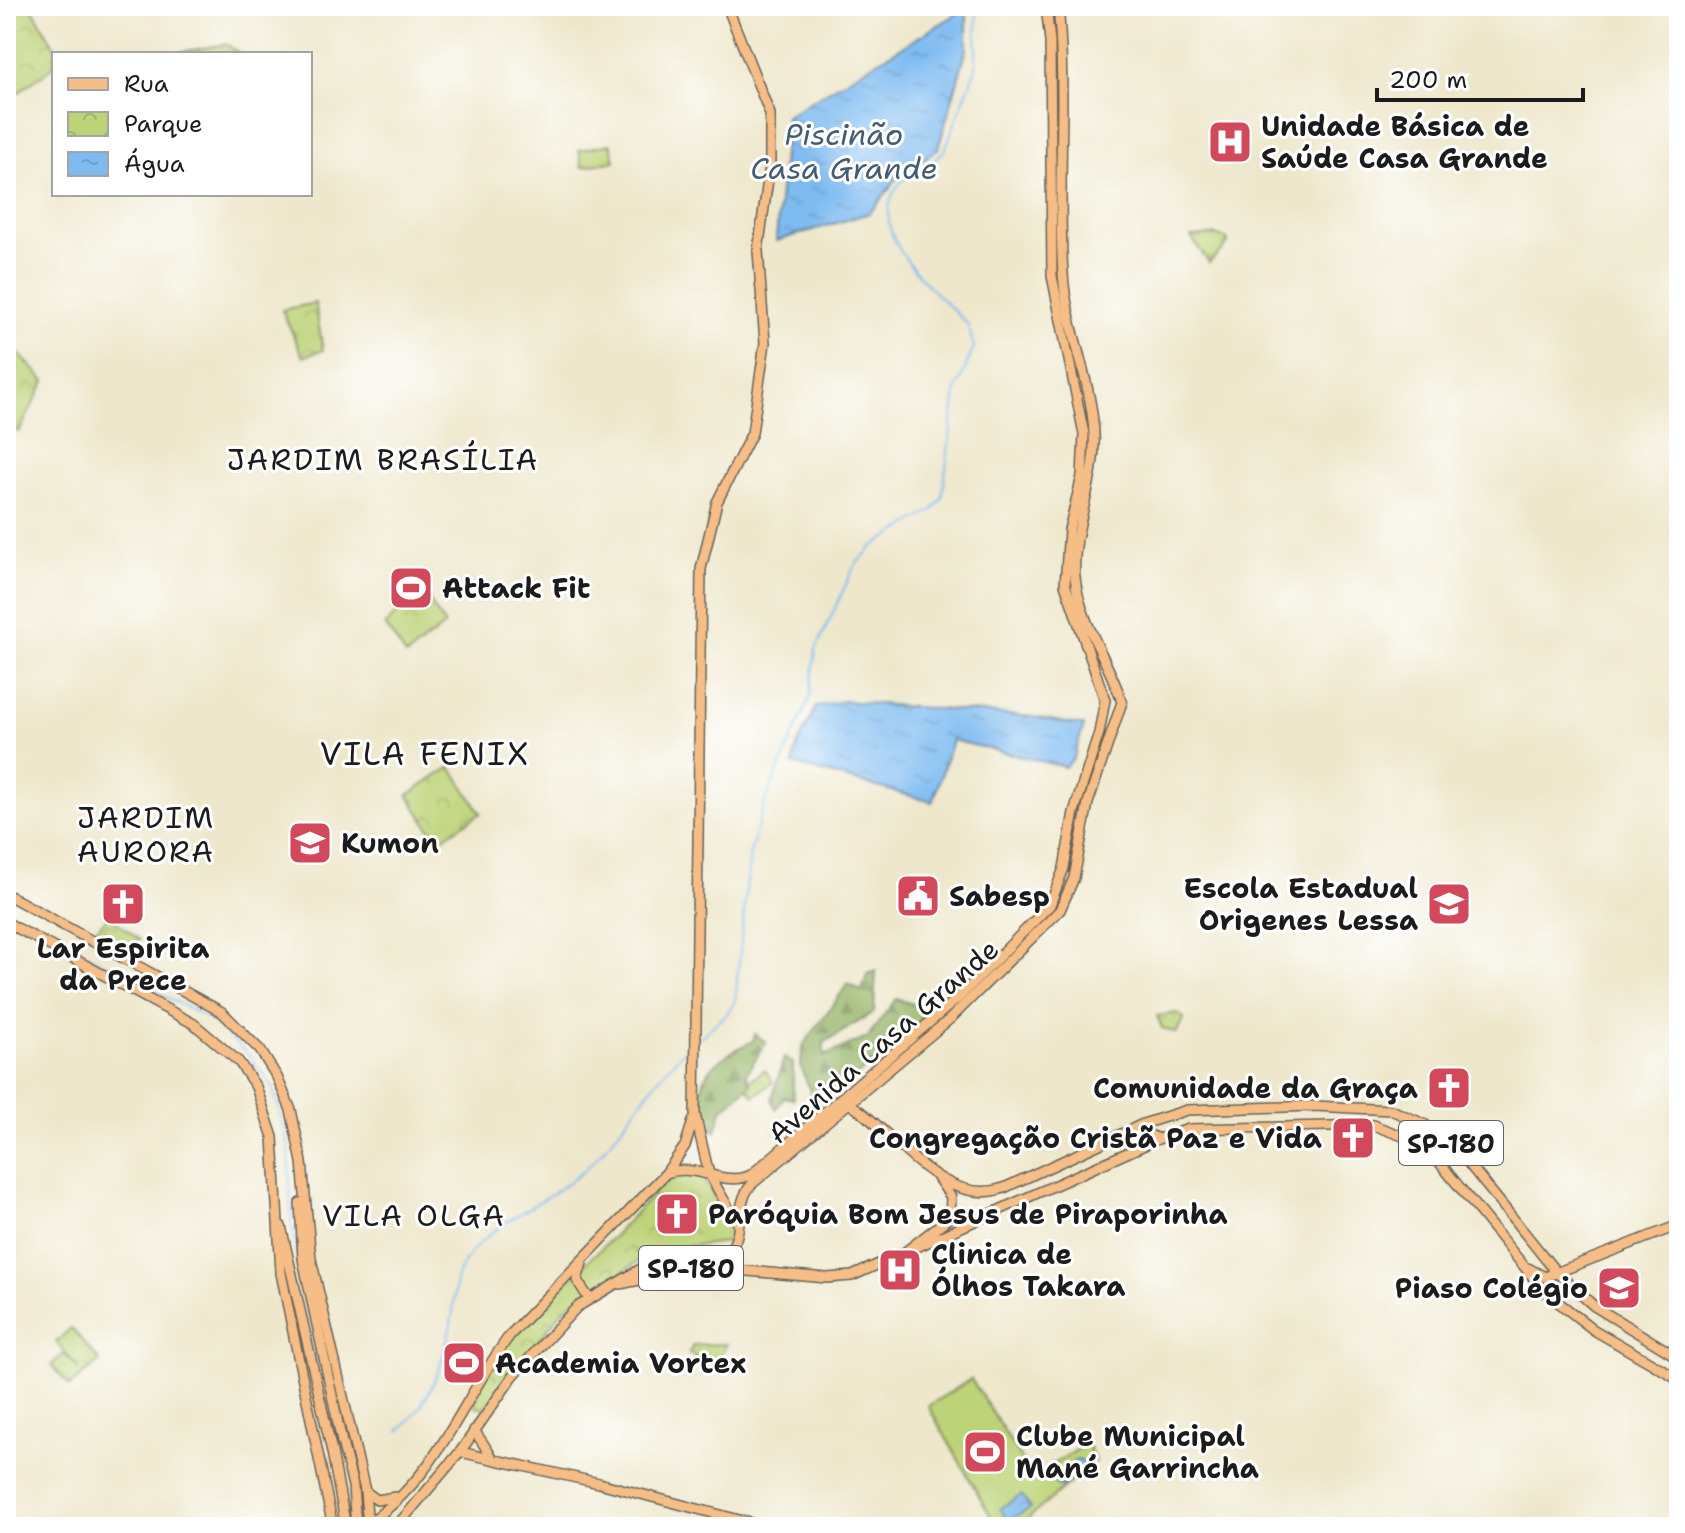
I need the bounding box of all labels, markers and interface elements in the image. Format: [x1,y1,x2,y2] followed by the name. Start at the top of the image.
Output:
[52,52,312,196] legend
[1377,52,1583,102] scale bar
[1389,64,1467,96] text: 200 m
[124,68,169,100] text: Rua
[1261,107,1548,177] place label: Unidade Básica de Saúde Casa Grande
[124,108,203,140] text: Parque
[750,114,938,189] water label: Piscinão Casa Grande
[1206,118,1254,166] hospital icon: Unidade Básica de Saúde Casa Grande
[124,148,185,180] text: Água
[227,439,539,480] district label: JARDIM BRASÍLIA
[387,564,435,612] sports icon: Attack Fit
[442,569,590,607] place label: Attack Fit
[320,732,530,775] district label: VILA FENIX
[77,797,215,872] district label: JARDIM AURORA
[286,819,334,867] school or university icon: Kumon
[341,824,439,862] place label: Kumon
[1184,869,1418,939] place label: Escola Estadual Origenes Lessa
[894,872,942,920] public building icon: Sabesp
[949,877,1050,915] place label: Sabesp
[99,880,147,928] church icon: Lar Espirita da Prece
[1425,880,1473,928] school or university icon: Escola Estadual Origenes Lessa
[37,929,209,999] place label: Lar Espirita da Prece
[760,930,1006,1152] street label: Avenida Casa Grande
[1425,1064,1473,1112] church icon: Comunidade da Graça
[1093,1069,1418,1107] place label: Comunidade da Graça
[1329,1114,1377,1162] church icon: Congregação Cristã Paz e Vida
[869,1119,1322,1157] place label: Congregação Cristã Paz e Vida
[1399,1121,1503,1165] road number: SP-180
[653,1190,701,1238] church icon: Paróquia Bom Jesus de Piraporinha
[322,1195,506,1236] district label: VILA OLGA
[708,1195,1228,1233] place label: Paróquia Bom Jesus de Piraporinha
[931,1235,1125,1305] place label: Clinica de Ólhos Takara
[639,1246,743,1290] road number: SP-180
[876,1246,924,1294] hospital icon: Clinica de Ólhos Takara
[1595,1264,1643,1312] school or university icon: Piaso Colégio
[1395,1269,1588,1307] place label: Piaso Colégio
[440,1339,488,1387] sports icon: Academia Vortex
[495,1344,746,1382] place label: Academia Vortex
[1016,1417,1259,1487] place label: Clube Municipal Mané Garrincha
[961,1428,1009,1476] sports icon: Clube Municipal Mané Garrincha

